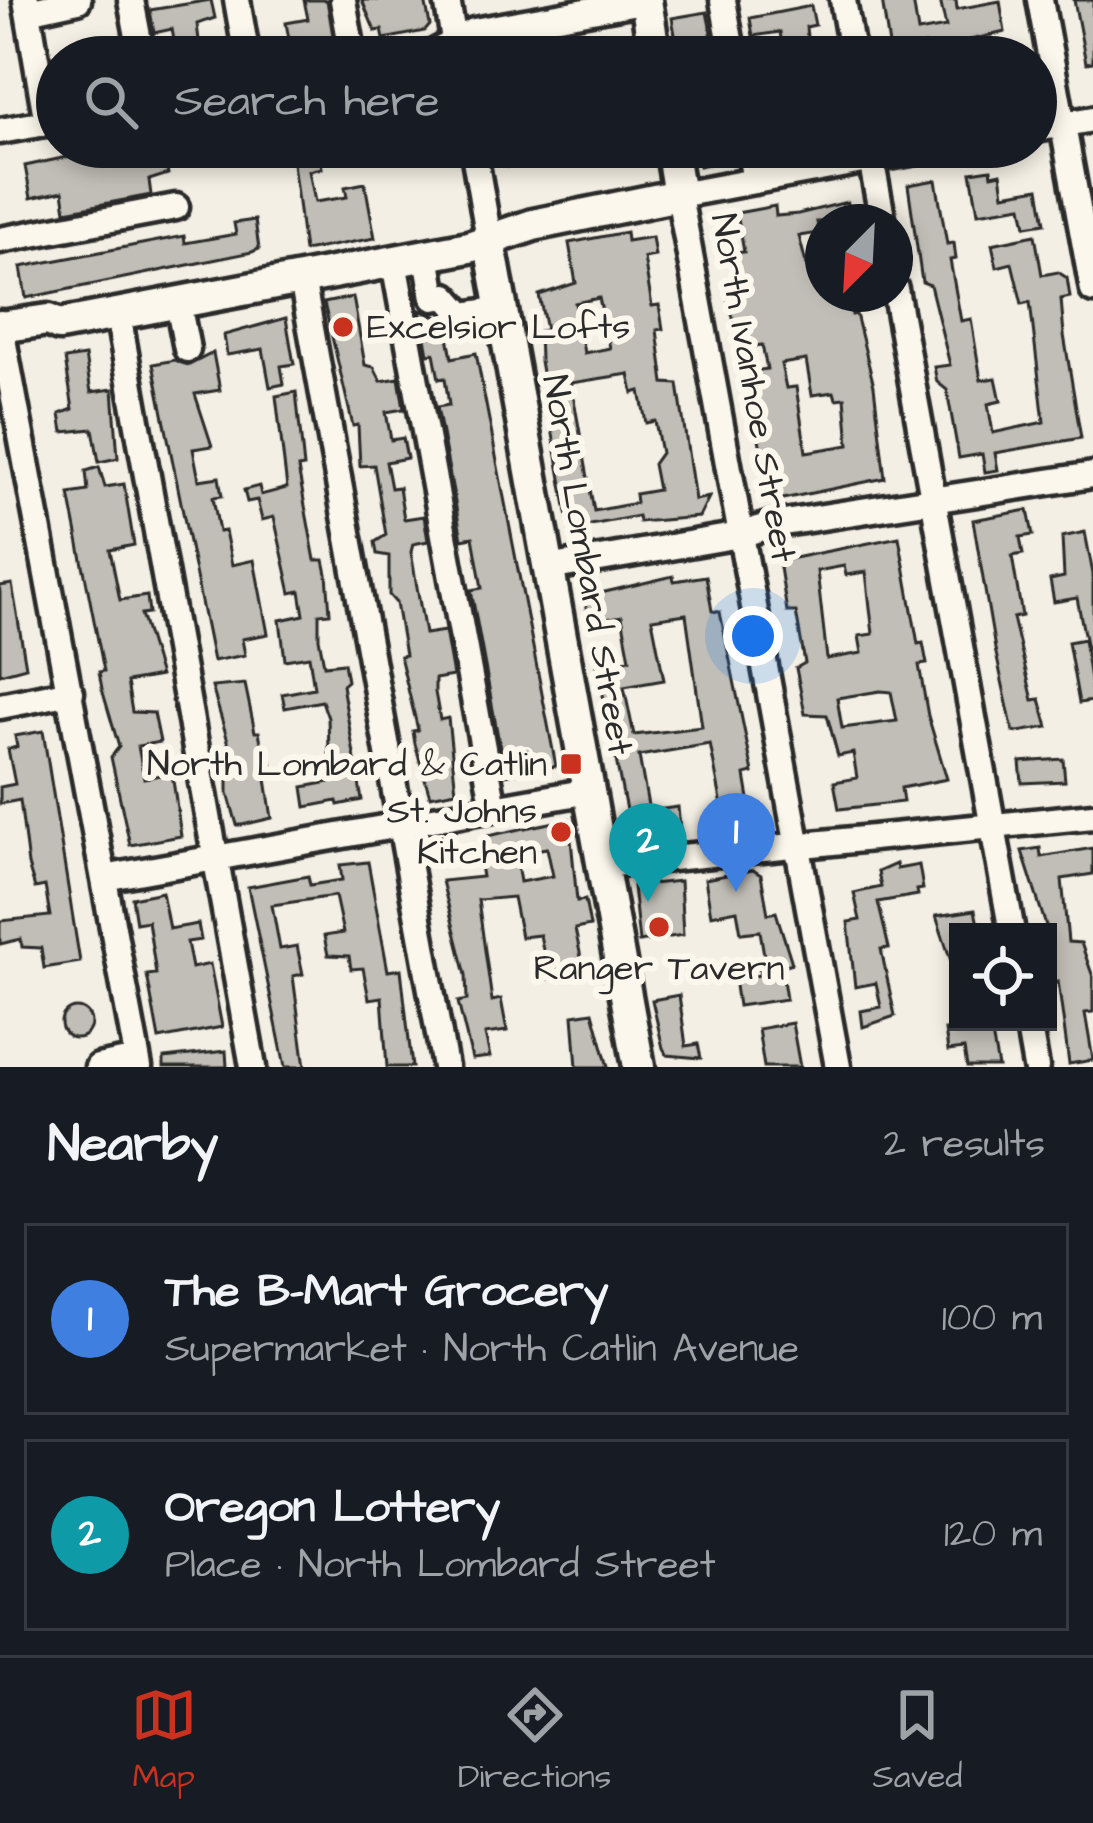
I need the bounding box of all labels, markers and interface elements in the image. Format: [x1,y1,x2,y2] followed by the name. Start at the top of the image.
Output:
[36,36,1057,168] search box
[78,69,144,135] icon: search
[174,71,440,133] text: Search here
[805,204,913,312] north arrow
[697,210,809,567] street label: North Ivanhoe Street
[367,302,630,353] place label: Excelsior Lofts
[330,314,356,340] marker: Excelsior Lofts
[528,371,646,759] street label: North Lombard Street
[723,606,783,666] your location
[147,739,547,790] place label: North Lombard & Catlin
[558,751,584,777] marker: North Lombard & Catlin
[387,786,537,878] place label: St. Johns Kitchen
[697,793,775,892] pin: 1
[609,803,687,902] pin: 2
[548,819,574,845] marker: St. Johns Kitchen
[646,914,672,940] marker: Ranger Tavern
[949,923,1057,1031] map controls
[949,923,1057,1031] button: locate
[533,943,785,995] place label: Ranger Tavern
[48,1110,218,1181] text: Nearby
[884,1118,1045,1172] text: 2 results
[165,1261,608,1323] text: The B-Mart Grocery
[88,1292,93,1346] text: 1
[942,1292,1042,1346] text: 100 m
[165,1323,799,1377] text: Supermarket · North Catlin Avenue
[165,1477,500,1539] text: Oregon Lottery
[79,1508,101,1562] text: 2
[944,1508,1042,1562] text: 120 m
[165,1539,715,1593] text: Place · North Lombard Street
[131,1682,197,1800] tab: Map
[458,1682,611,1800] tab: Directions
[872,1682,962,1800] tab: Saved

